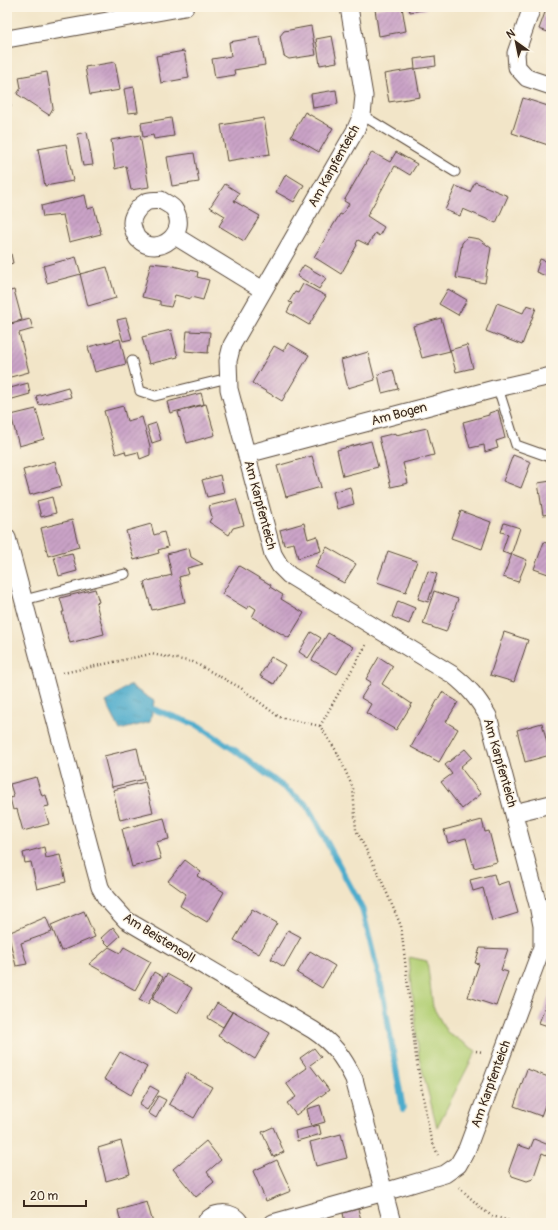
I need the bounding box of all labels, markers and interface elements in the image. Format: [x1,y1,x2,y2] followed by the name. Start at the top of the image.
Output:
[496,22,536,62] north arrow
[504,26,518,42] text: N
[305,122,363,210] street label: Am Karpfenteich
[369,399,429,429] street label: Am Bogen
[240,459,280,551] street label: Am Karpfenteich
[480,717,520,809] street label: Am Karpfenteich
[120,910,198,966] street label: Am Beistensoll
[468,1038,514,1130] street label: Am Karpfenteich
[24,1182,86,1208] scale bar
[30,1189,59,1204] text: 20 m

